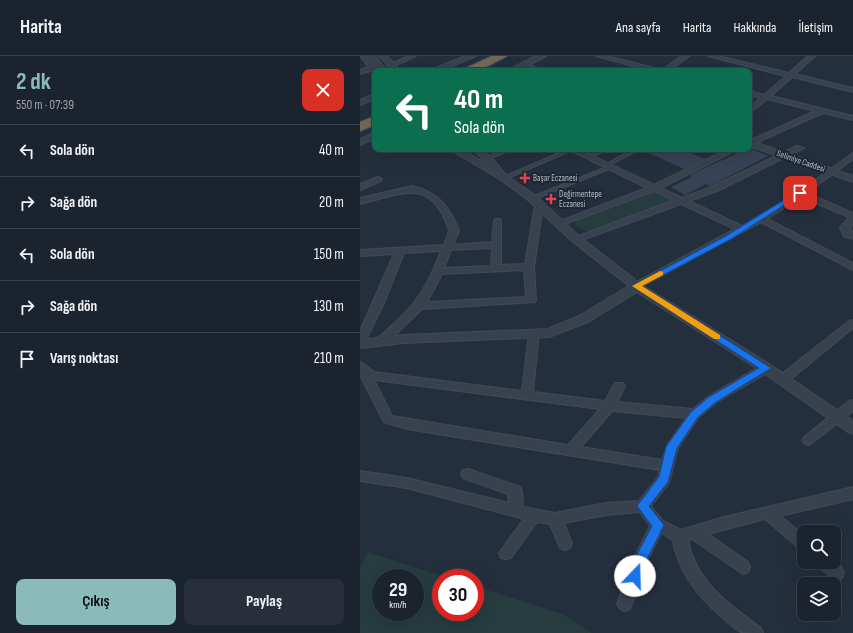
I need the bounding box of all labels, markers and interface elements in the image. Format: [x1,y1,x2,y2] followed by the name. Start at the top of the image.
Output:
[20,16,62,39] text: Harita
[616,19,661,36] text: Ana sayfa
[683,19,711,36] text: Harita
[733,19,776,36] text: Hakkında
[798,19,833,36] text: İletişim
[16,67,51,96] text: 2 dk
[302,69,344,111] button: close
[454,83,503,116] text: 40 m
[388,84,440,136] icon: left
[16,97,74,113] text: 550 m · 07:39
[454,117,505,138] text: Sola dön
[16,140,38,162] icon: left
[50,141,95,160] text: Sola dön
[319,141,344,160] text: 40 m
[775,148,827,175] street label: Selimiye Caddesi
[520,173,530,183] marker: Başar Eczanesi
[533,173,578,184] place label: Başar Eczanesi
[783,176,817,210] pin
[789,182,811,204] icon: arrive
[559,189,602,210] place label: Değirmentepe Eczanesi
[16,192,38,214] icon: right
[50,193,97,212] text: Sağa dön
[319,193,344,212] text: 20 m
[546,194,556,204] marker: Değirmentepe Eczanesi
[16,244,38,266] icon: left
[50,245,95,264] text: Sola dön
[314,245,344,264] text: 150 m
[16,296,38,318] icon: right
[50,297,97,316] text: Sağa dön
[314,297,344,316] text: 130 m
[16,348,38,370] icon: arrive
[50,349,118,368] text: Varış noktası
[314,349,344,368] text: 210 m
[797,525,841,621] map controls
[797,525,841,569] button: search
[614,555,656,597] position arrow
[432,569,484,621] speed limit sign: 30
[797,577,841,621] button: layers
[389,578,407,602] text: 29
[16,579,176,625] button: Çıkış
[184,579,344,625] button: Paylaş
[389,599,407,611] text: km/h

